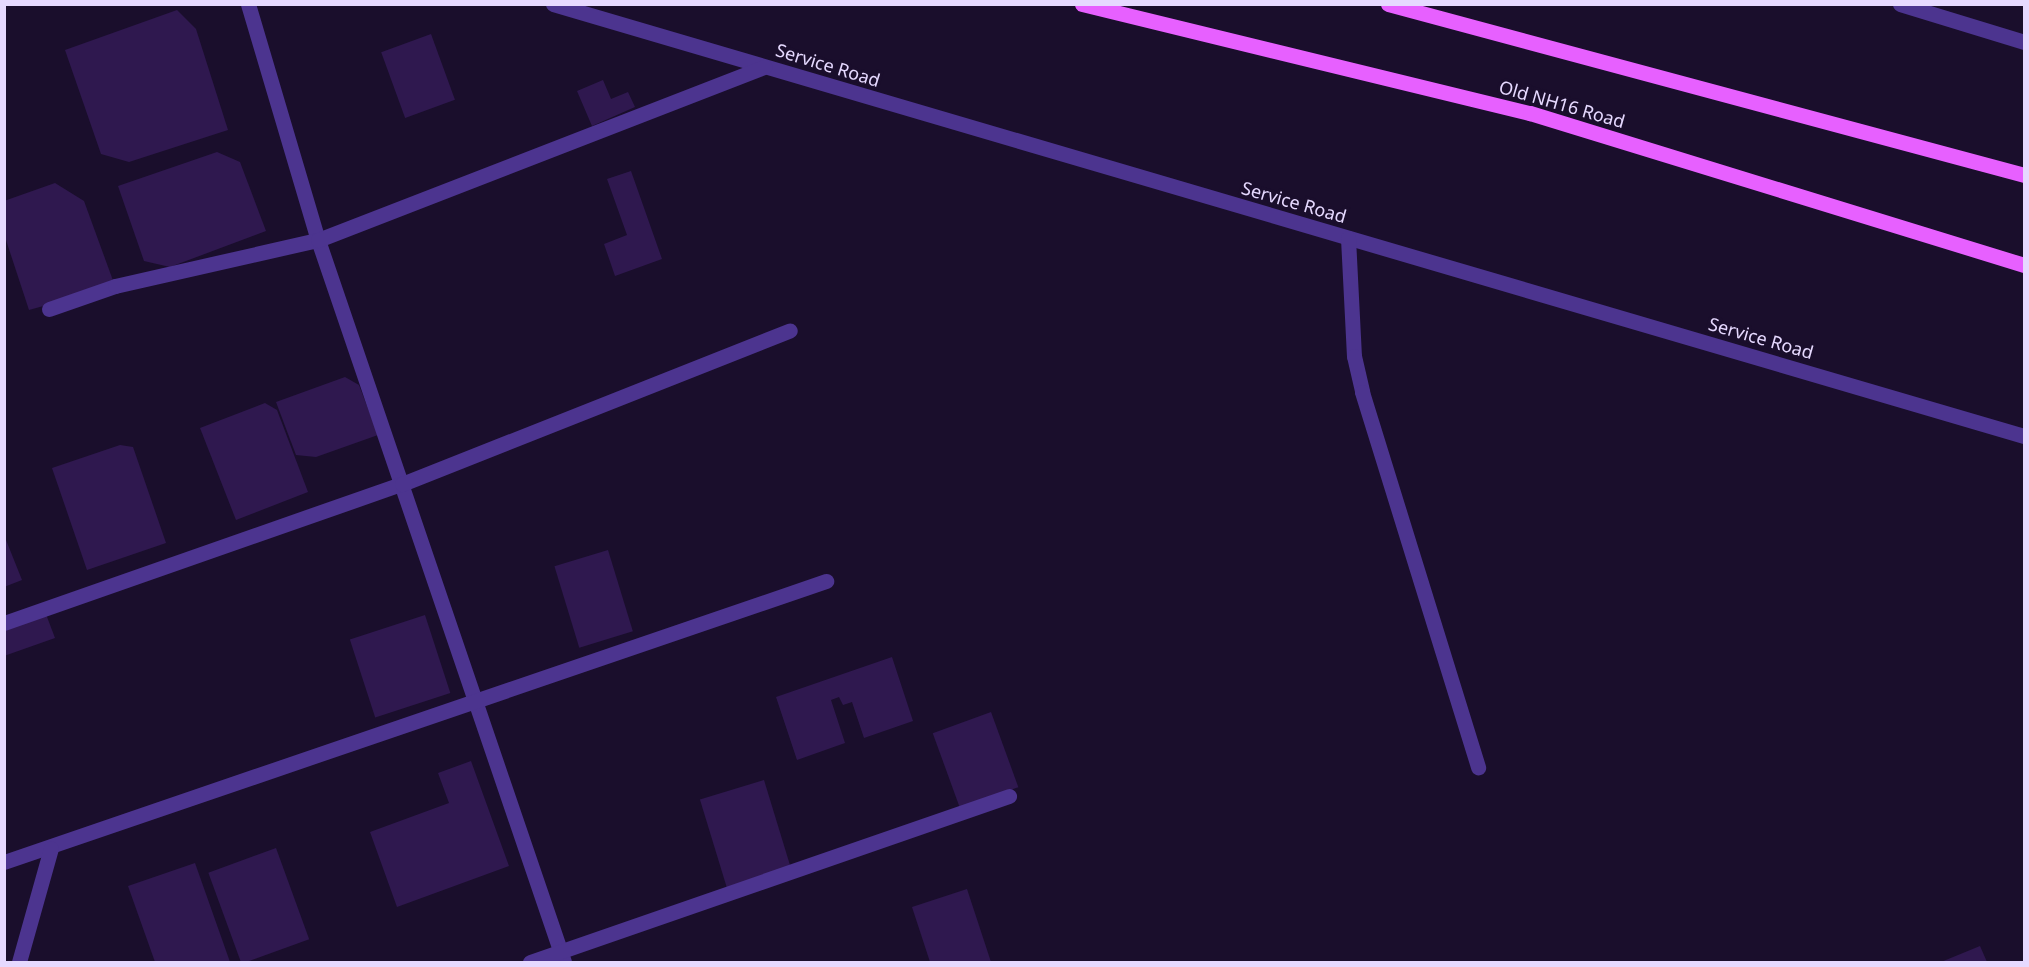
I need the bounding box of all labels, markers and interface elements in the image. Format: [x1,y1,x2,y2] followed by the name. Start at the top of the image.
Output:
[773,39,883,91] street label: Service Road
[1497,76,1627,132] street label: Old NH16 Road
[1239,177,1349,227] street label: Service Road
[1706,313,1816,363] street label: Service Road

